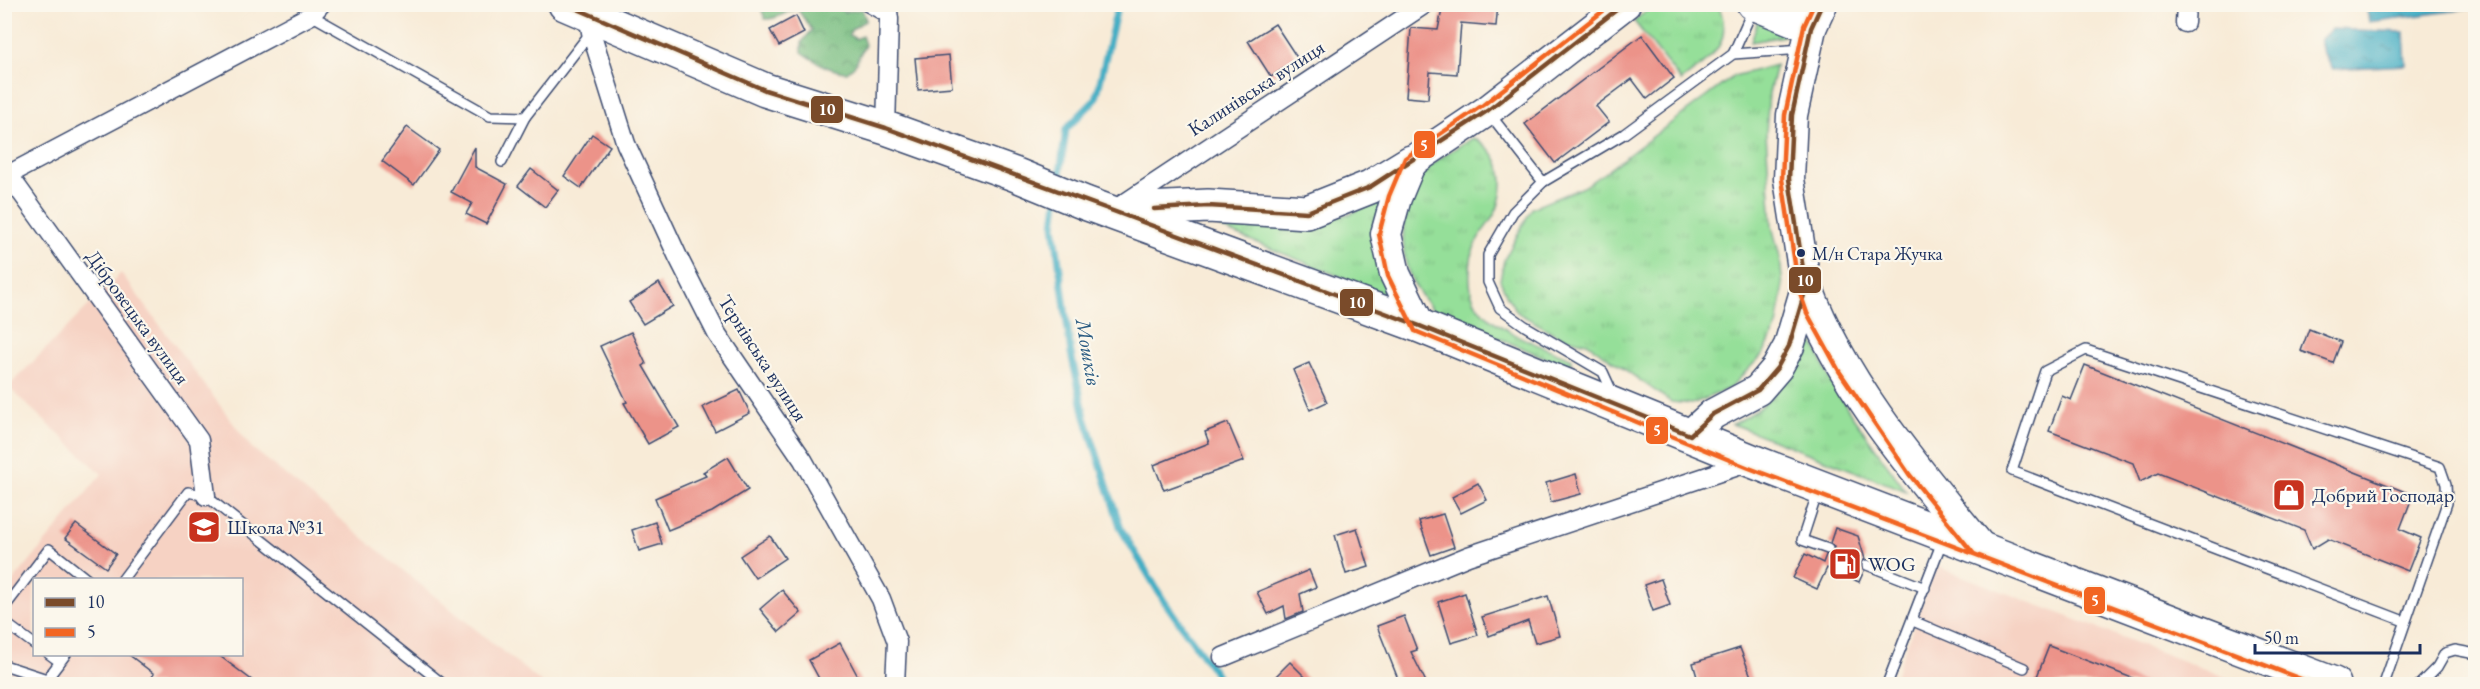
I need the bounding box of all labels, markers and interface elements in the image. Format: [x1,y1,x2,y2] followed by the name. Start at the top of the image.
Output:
[1183,34,1329,142] street label: Калинівська вулиця
[810,95,844,124] line badge: 10
[819,99,836,120] text: 10
[1413,130,1436,159] line badge: 5
[1420,135,1428,156] text: 5
[1812,242,1943,265] place label: М/н Стара Жучка
[80,245,196,389] street label: Дібровецька вулиця
[1795,247,1807,259] marker: М/н Стара Жучка
[1788,266,1822,294] line badge: 10
[1797,270,1814,291] text: 10
[1339,288,1374,317] line badge: 10
[712,290,814,426] street label: Тернівська вулиця
[1349,292,1366,313] text: 10
[1069,314,1108,388] water label: Мошків
[1645,416,1669,445] line badge: 5
[1653,420,1661,441] text: 5
[2271,477,2307,513] shop icon: Добрий Господар
[2312,482,2454,508] place label: Добрий Господар
[186,509,222,545] school or university icon: Школа №31
[227,514,324,540] place label: Школа №31
[1827,546,1863,582] fuel station icon: WOG
[1868,551,1915,577] place label: WOG
[33,578,243,656] legend
[2083,586,2106,615] line badge: 5
[87,590,105,613] text: 10
[2091,590,2099,611] text: 5
[2255,617,2420,655] scale bar
[87,620,96,643] text: 5
[2264,626,2299,649] text: 50 m

